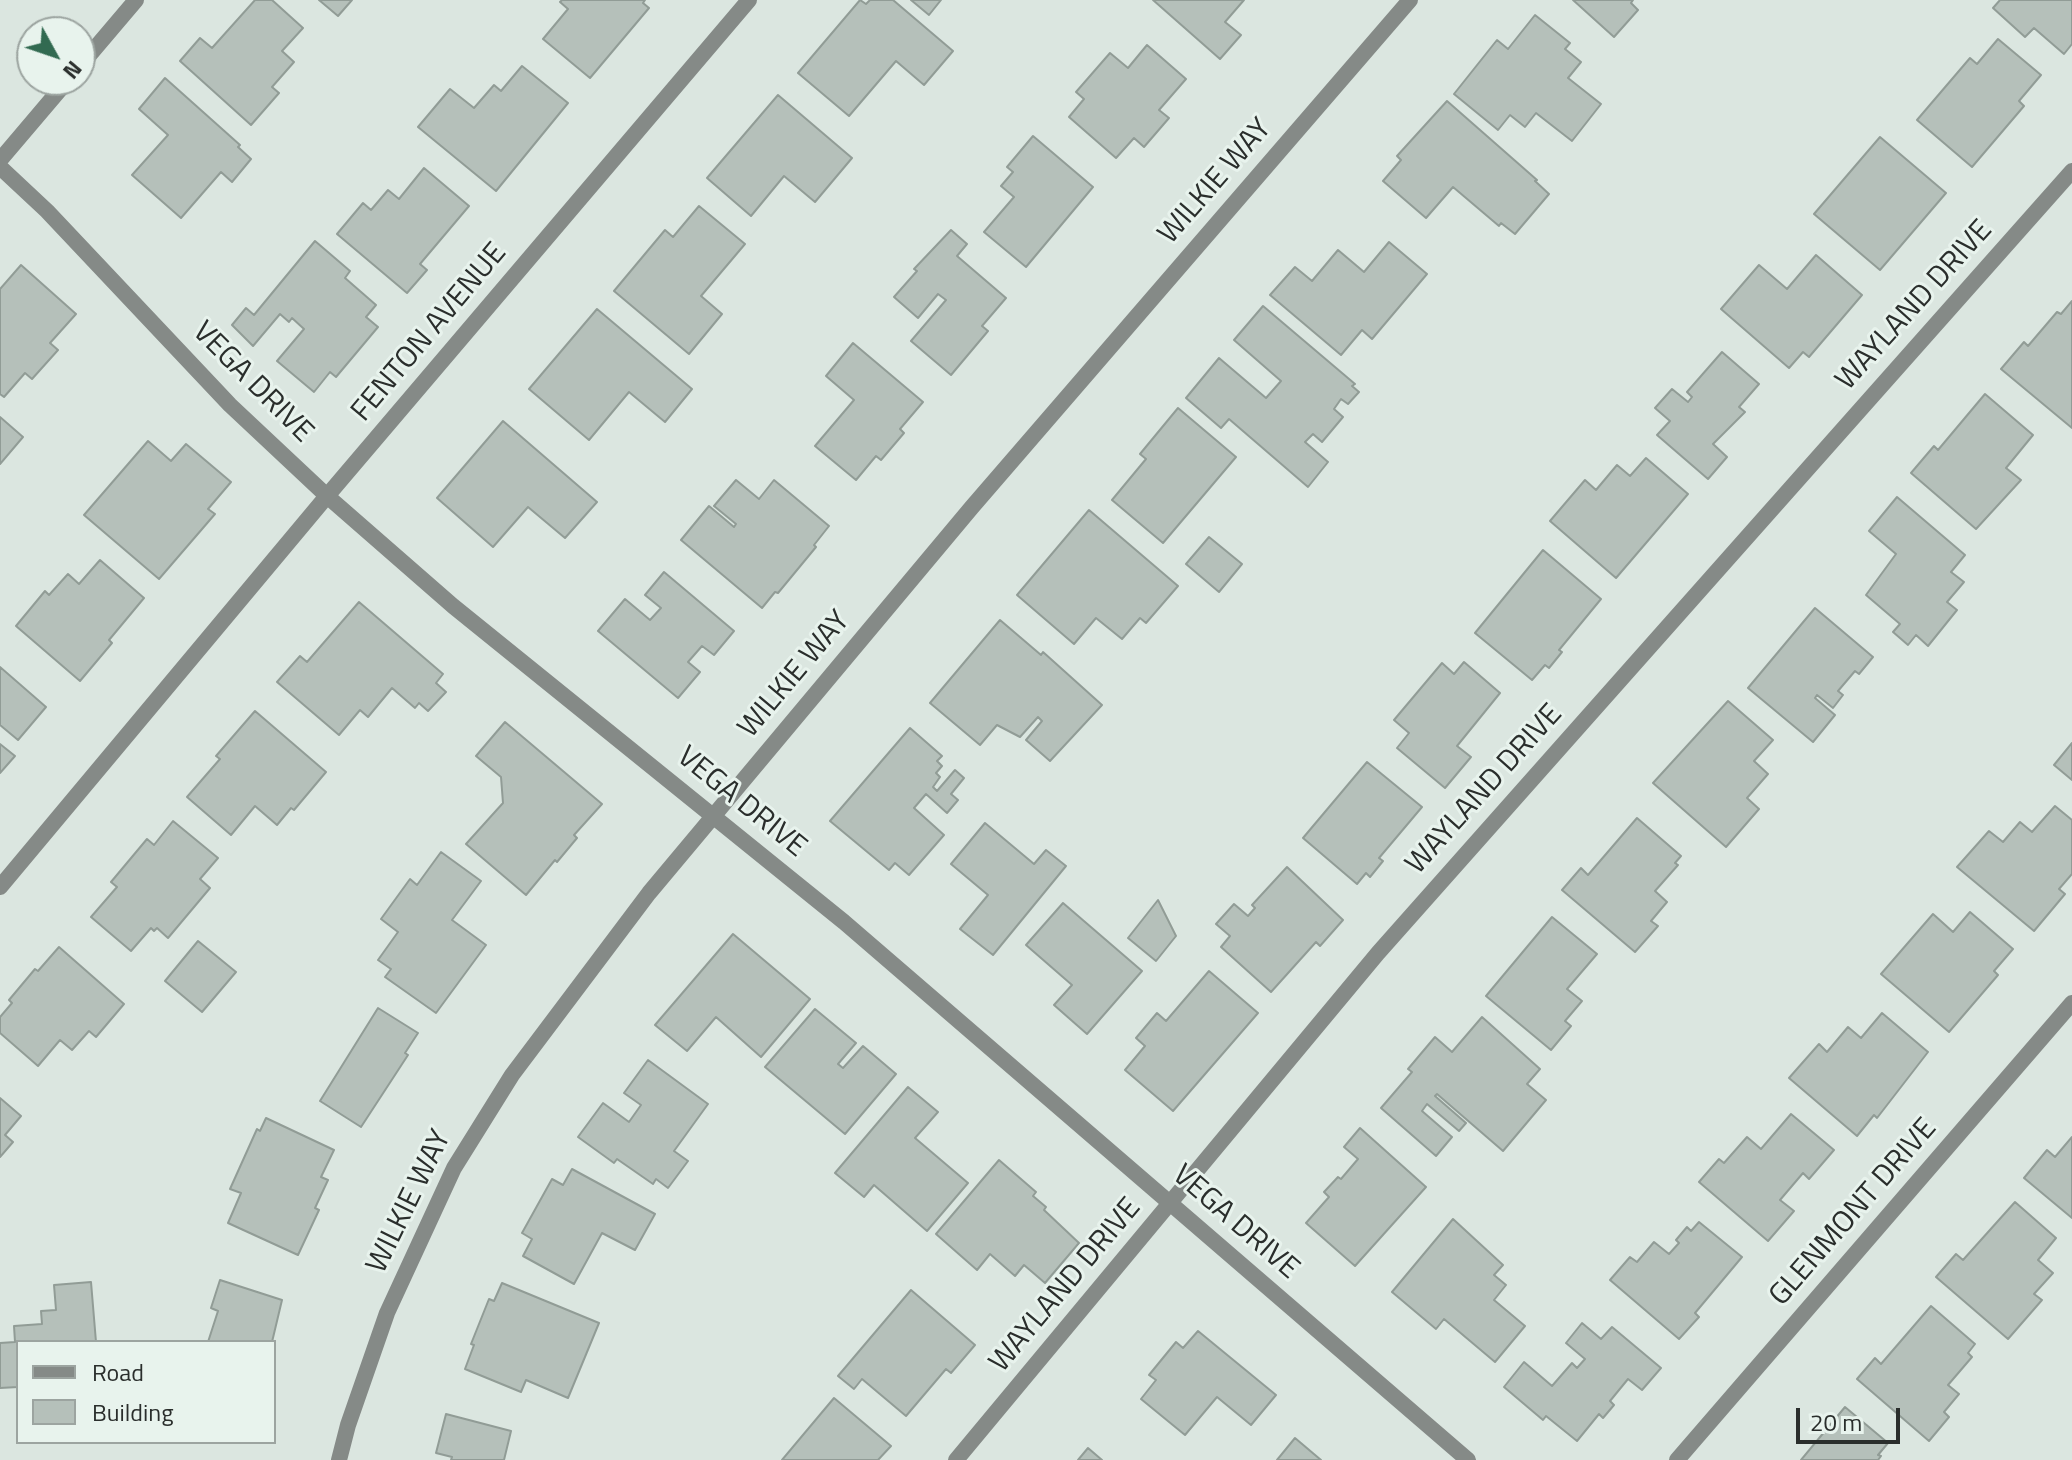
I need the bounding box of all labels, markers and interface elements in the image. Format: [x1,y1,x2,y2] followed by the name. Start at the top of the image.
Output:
[16,16,96,96] north arrow
[55,53,91,87] text: N
[1152,112,1280,252] street label: WILKIE WAY
[1829,214,2001,398] street label: WAYLAND DRIVE
[345,236,515,430] street label: FENTON AVENUE
[184,315,320,451] street label: VEGA DRIVE
[732,604,858,746] street label: WILKIE WAY
[1399,698,1571,882] street label: WAYLAND DRIVE
[669,740,813,866] street label: VEGA DRIVE
[1763,1112,1945,1314] street label: GLENMONT DRIVE
[360,1125,460,1279] street label: WILKIE WAY
[1164,1158,1306,1288] street label: VEGA DRIVE
[983,1192,1149,1380] street label: WAYLAND DRIVE
[16,1340,276,1444] legend
[92,1354,144,1390] text: Road
[1800,1392,1904,1442] scale bar
[92,1394,174,1430] text: Building
[1810,1404,1862,1440] text: 20 m

